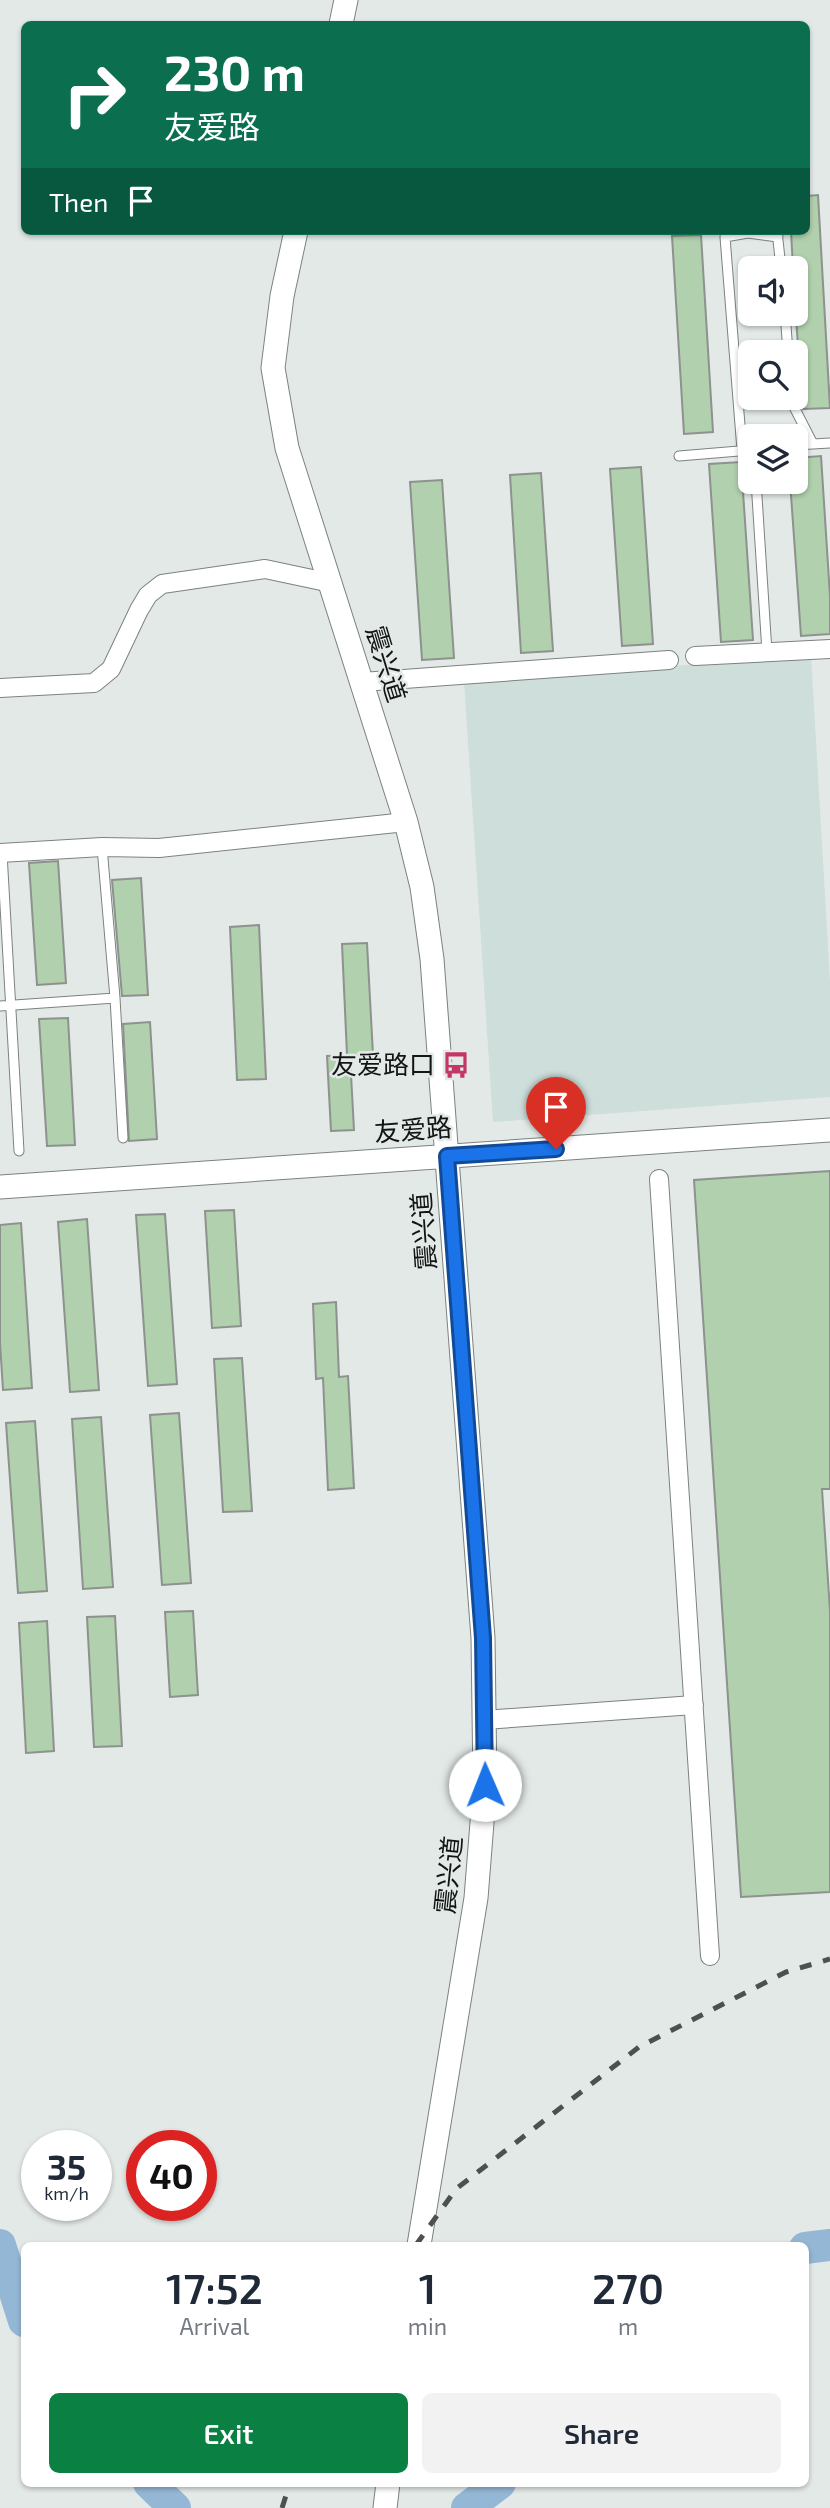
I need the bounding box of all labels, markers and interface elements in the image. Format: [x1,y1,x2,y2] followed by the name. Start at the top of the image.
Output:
[164,42,305,101] text: 230 m
[49,49,140,140] icon: right
[164,107,260,145] text: 友爱路
[122,182,160,220] icon: arrive
[49,186,108,217] text: Then
[738,256,808,494] map controls
[738,256,808,326] button: sound
[738,340,808,410] button: search
[738,424,808,494] button: layers
[361,622,414,705] street label: 震兴道
[331,1048,435,1079] place label: 友爱路口
[441,1050,471,1080] bus stop icon: 友爱路口
[526,1077,586,1149] pin
[537,1088,575,1126] icon: arrive
[373,1110,453,1147] street label: 友爱路
[404,1191,441,1271] street label: 震兴道
[448,1748,522,1822] position arrow
[428,1834,467,1915] street label: 震兴道
[126,2130,217,2221] speed limit sign: 40
[47,2145,86,2187] text: 35
[44,2182,89,2204] text: km/h
[166,2262,263,2312] text: 17:52
[419,2262,436,2312] text: 1
[592,2262,664,2312] text: 270
[179,2312,249,2340] text: Arrival
[408,2312,447,2340] text: min
[618,2312,638,2340] text: m
[49,2393,408,2473] button: Exit
[422,2393,781,2473] button: Share

